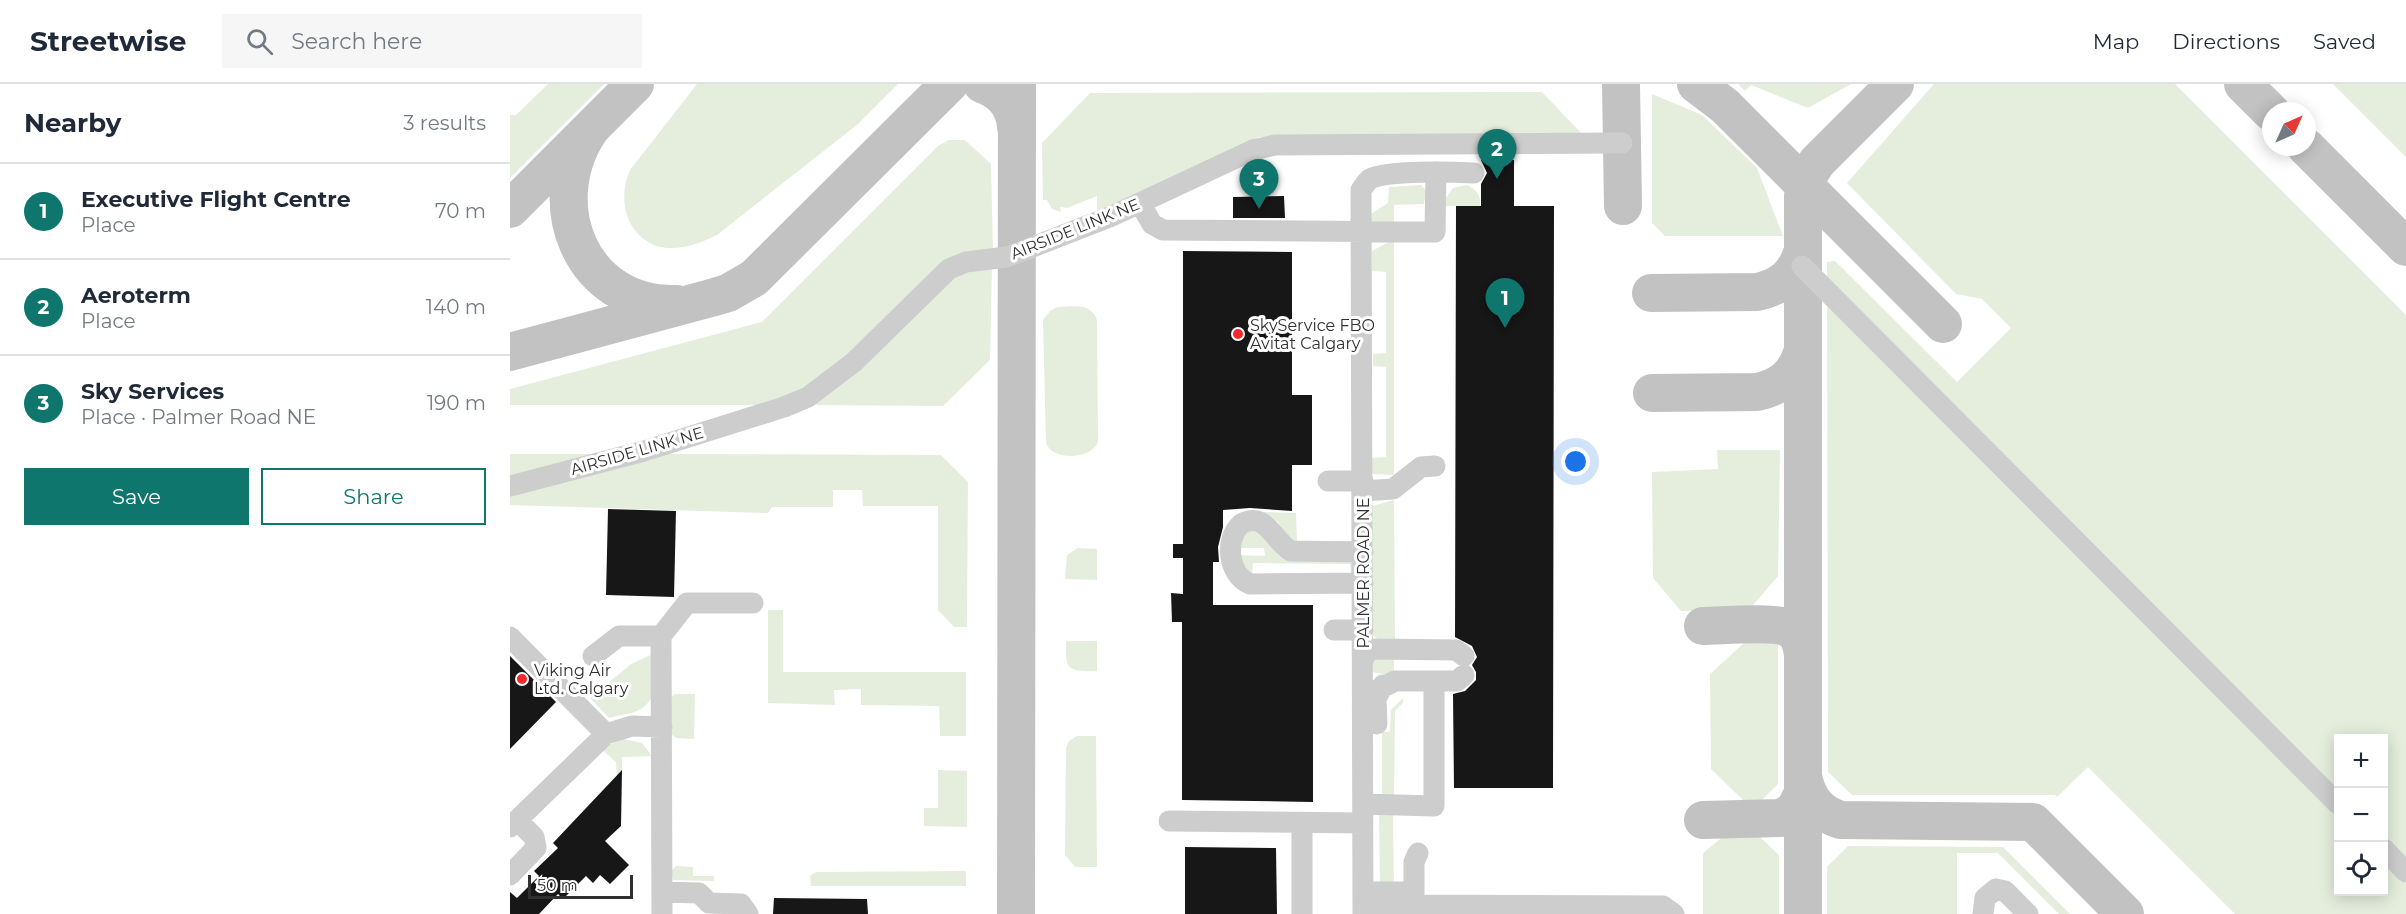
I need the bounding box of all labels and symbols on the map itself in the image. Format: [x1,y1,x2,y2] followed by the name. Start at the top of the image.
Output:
[2262,102,2316,156] north arrow
[1478,130,1516,179] pin: 2
[1240,160,1278,209] pin: 3
[1008,194,1142,264] street label: AIRSIDE LINK NE
[1486,278,1524,328] pin: 1
[1250,316,1375,353] place label: SkyService FBO Avitat Calgary
[1231,327,1245,341] marker: SkyService FBO Avitat Calgary
[568,423,706,479] street label: AIRSIDE LINK NE
[1561,447,1590,476] your location
[1354,498,1373,648] street label: PALMER ROAD NE
[534,661,629,698] place label: Viking Air Ltd. Calgary
[515,672,529,686] marker: Viking Air Ltd. Calgary
[528,872,633,900] scale bar

